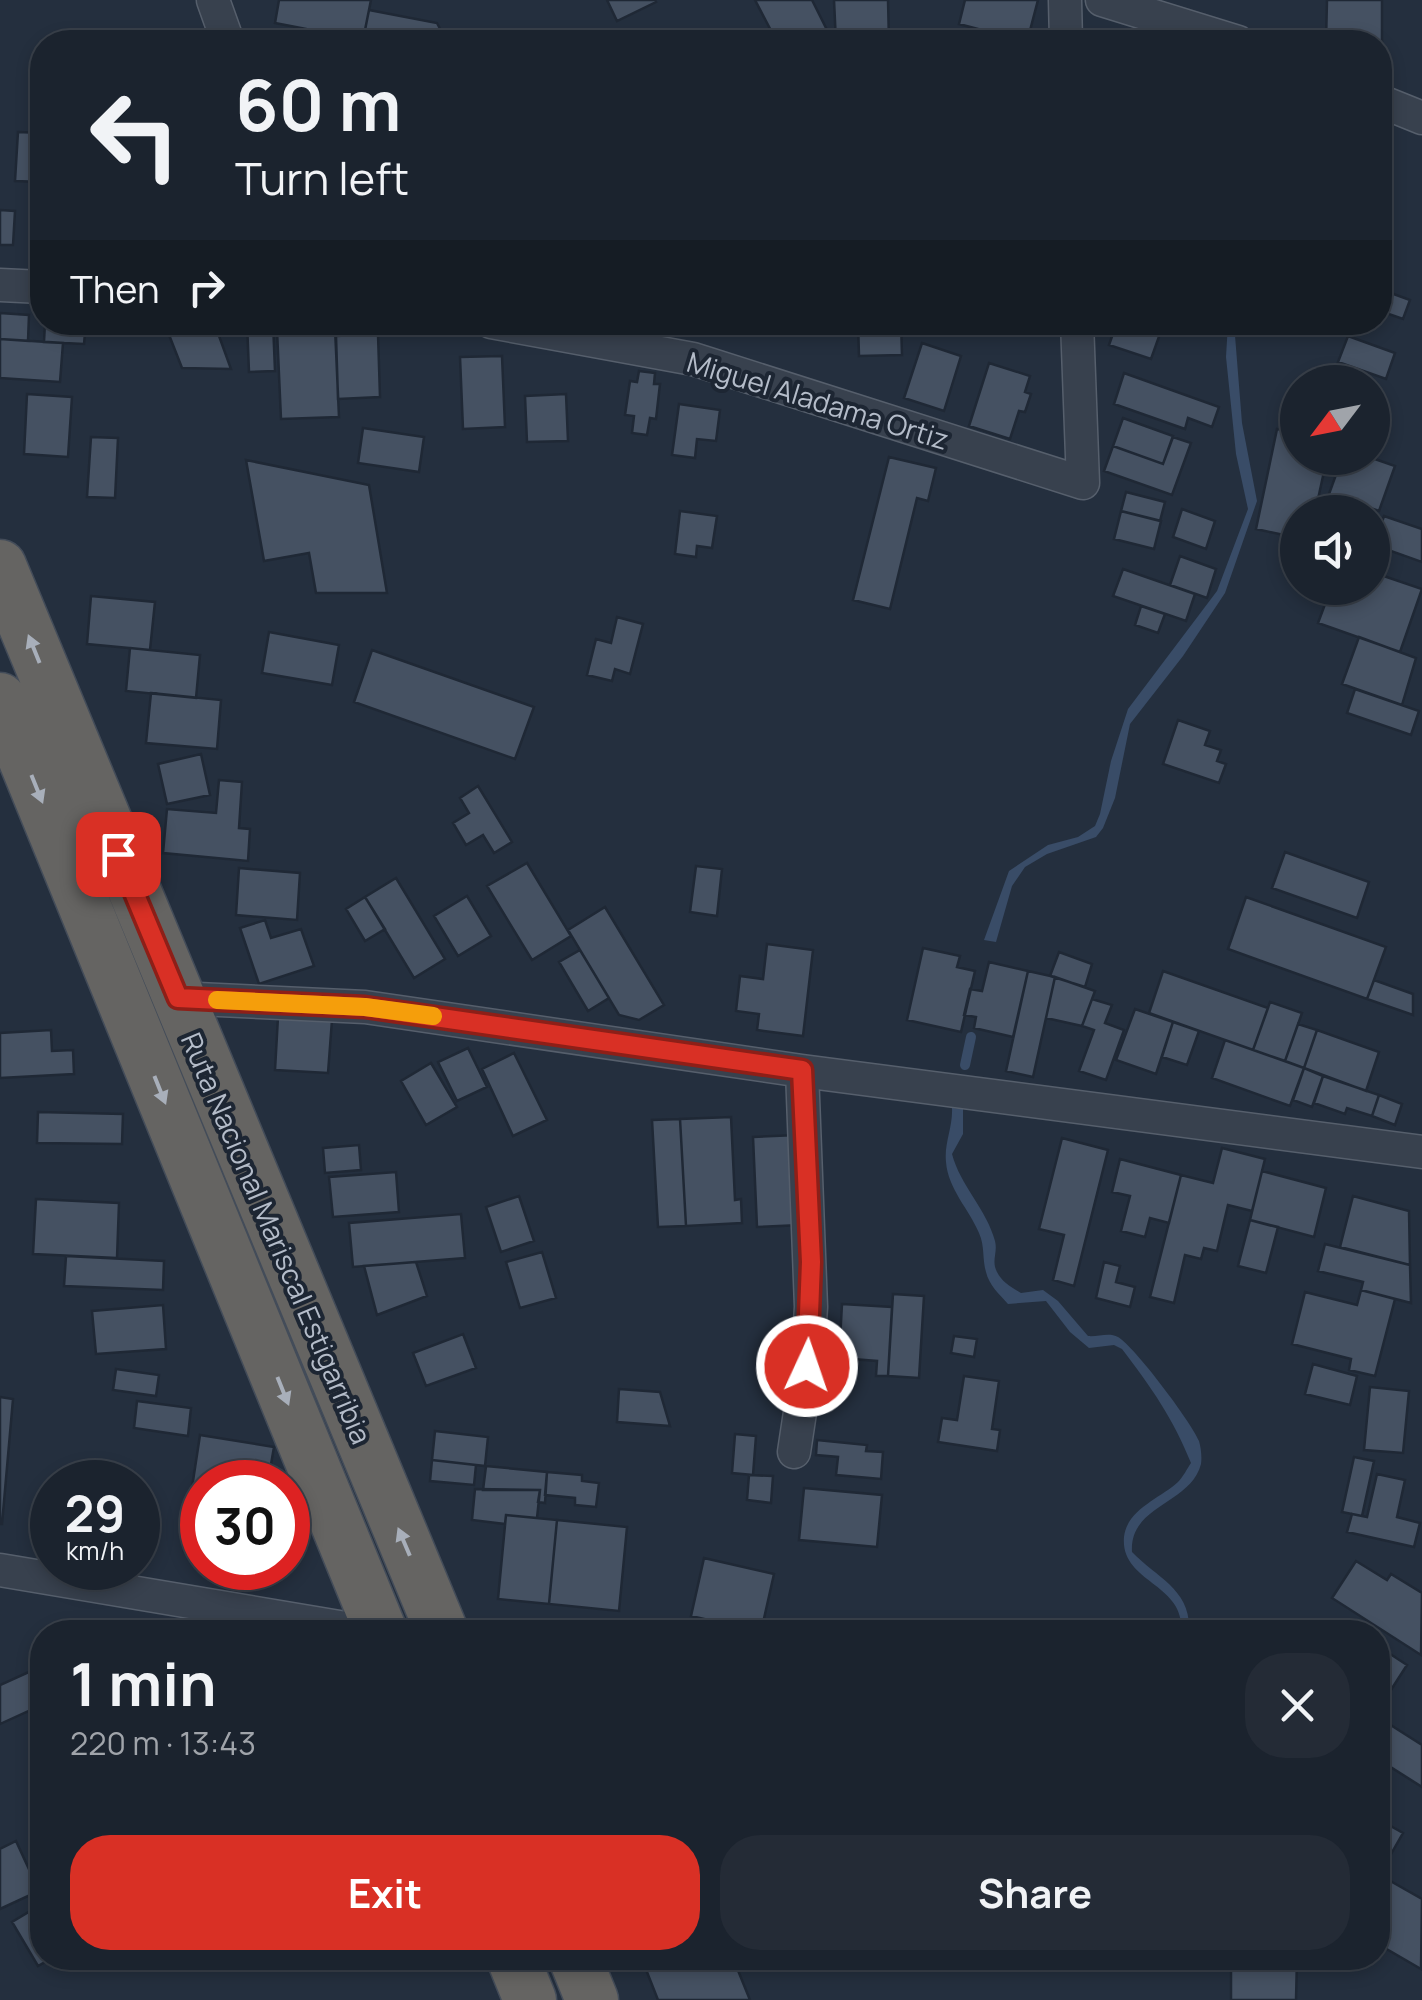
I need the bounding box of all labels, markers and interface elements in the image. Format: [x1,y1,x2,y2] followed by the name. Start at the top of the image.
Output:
[235,56,402,152] text: 60 m
[70,70,200,200] icon: left
[235,147,409,209] text: Turn left
[179,260,234,315] icon: right
[70,262,159,314] text: Then
[683,342,953,458] street label: Miguel Aladama Ortiz
[1280,365,1390,475] north arrow
[1280,365,1390,605] map controls
[1280,495,1390,605] button: sound
[26,634,42,664] one-way arrow
[29,775,45,804] one-way arrow
[76,812,161,897] pin
[91,827,146,882] icon: arrive
[173,1027,381,1449] street label: Ruta Nacional Mariscal Estigarribia
[153,1075,169,1105] one-way arrow
[755,1314,859,1418] position arrow
[275,1376,291,1406] one-way arrow
[180,1460,310,1590] speed limit sign: 30
[65,1479,125,1547] text: 29
[396,1528,412,1557] one-way arrow
[66,1533,124,1568] text: km/h
[70,1642,217,1724] text: 1 min
[1245,1653,1350,1758] button: close
[70,1721,256,1765] text: 220 m · 13:43
[70,1835,700,1950] button: Exit
[720,1835,1350,1950] button: Share

